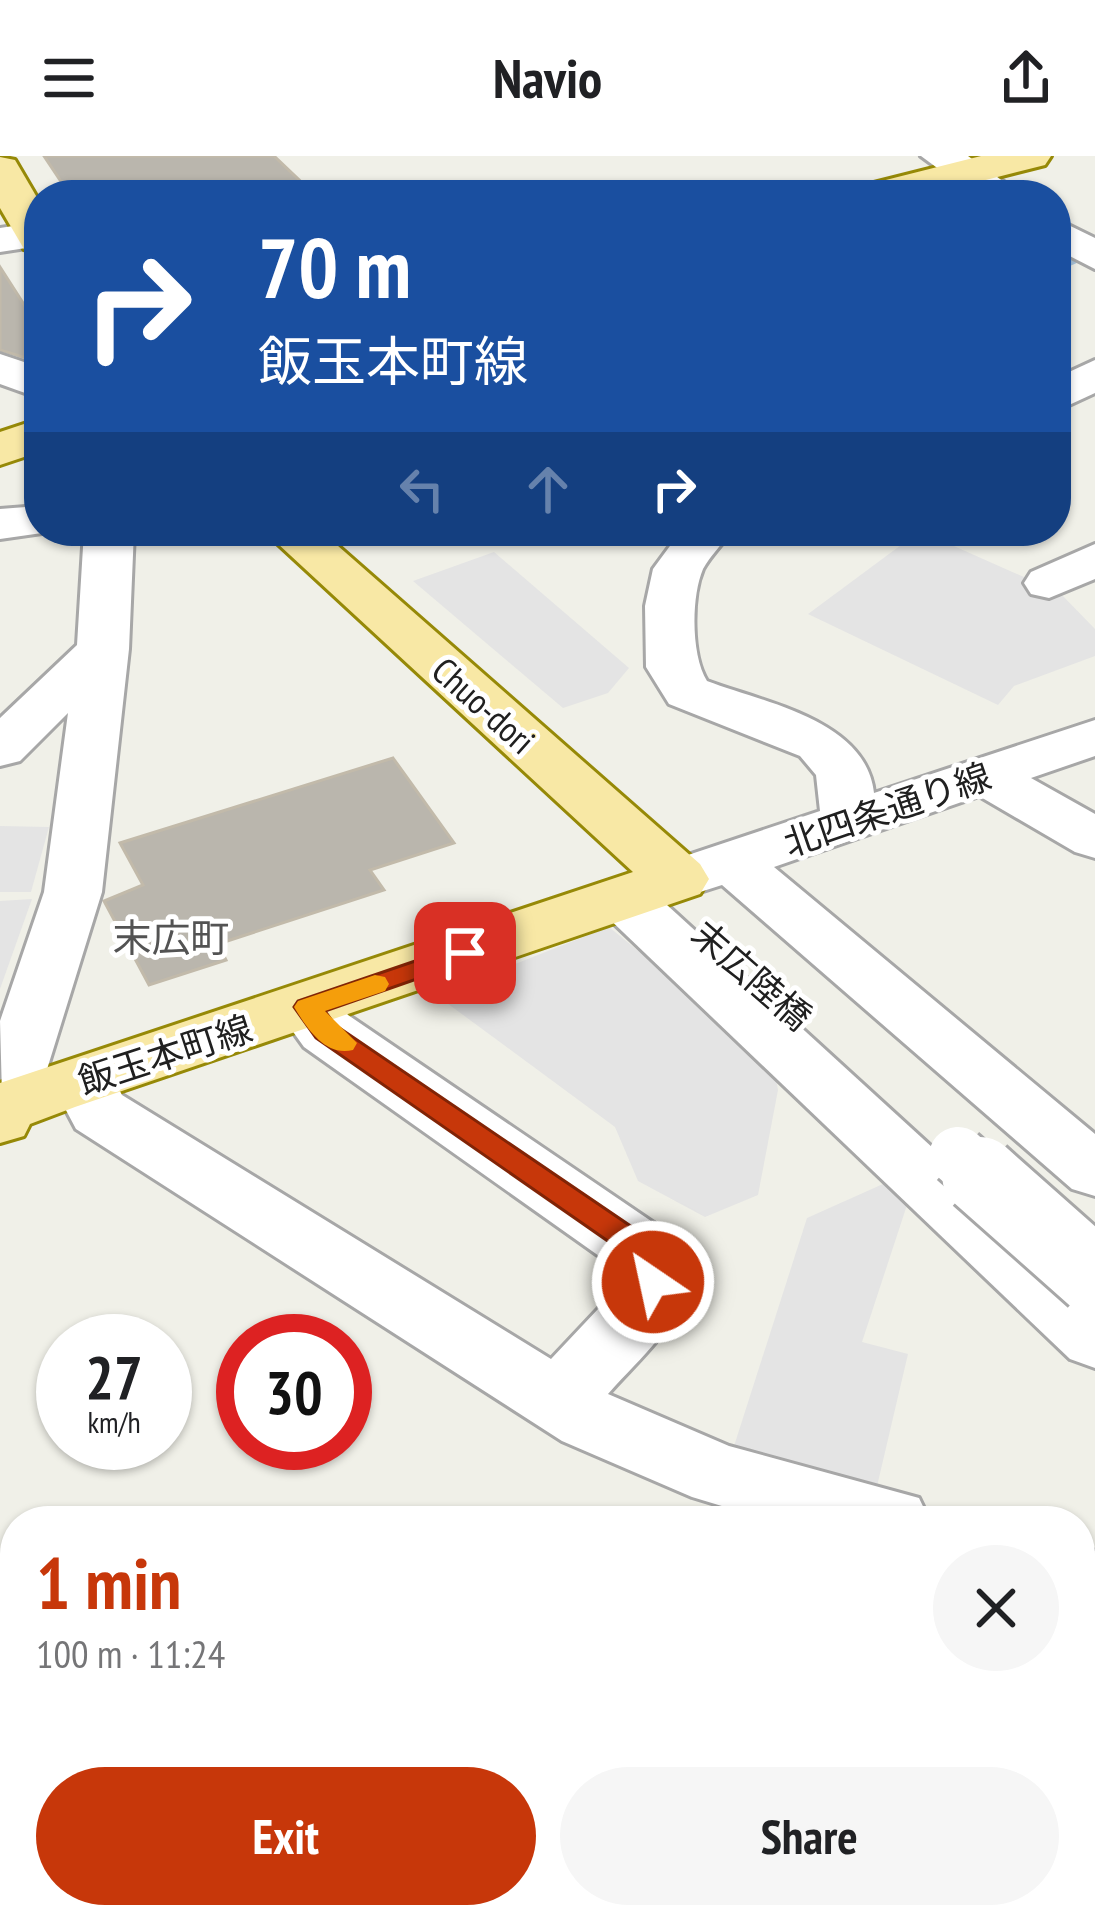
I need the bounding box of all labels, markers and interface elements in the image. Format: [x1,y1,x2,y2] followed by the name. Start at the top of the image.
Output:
[493,43,602,113] text: Navio
[36,45,102,111] icon: menu
[993,45,1059,111] icon: share
[258,212,411,321] text: 70 m
[60,228,216,384] icon: right
[258,326,528,396] text: 飯玉本町線
[389,456,455,522] icon: left
[515,456,581,522] icon: ahead
[641,456,707,522] icon: right
[423,646,545,764] street label: Chuo-dori
[777,752,997,866] street label: 北四条通り線
[414,902,516,1004] pin
[682,910,822,1040] street label: 末広陸橋
[112,912,230,963] district label: 末広町
[432,920,498,986] icon: arrive
[72,1004,258,1104] street label: 飯玉本町線
[590,1219,716,1345] position arrow
[216,1314,372,1470] speed limit sign: 30
[85,1338,143,1416] text: 27
[87,1402,141,1441] text: km/h
[36,1536,181,1629] text: 1 min
[933,1545,1059,1671] button: close
[36,1628,225,1679] text: 100 m · 11:24
[36,1767,536,1905] button: Exit
[560,1767,1059,1905] button: Share

